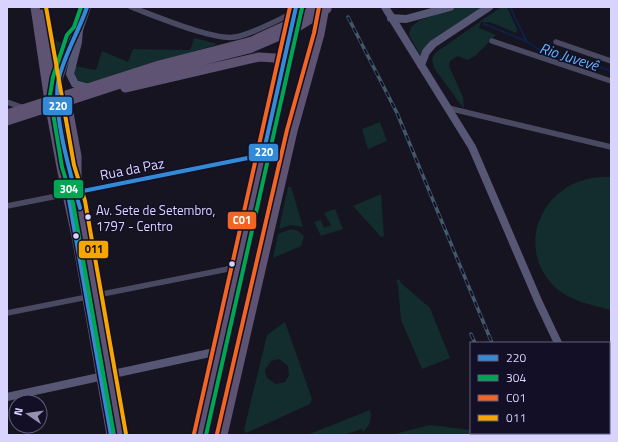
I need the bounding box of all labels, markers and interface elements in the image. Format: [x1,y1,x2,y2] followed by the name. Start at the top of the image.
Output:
[537,36,603,77] water label: Rio Juvevê
[42,96,73,116] line badge: 220
[49,98,67,114] text: 220
[248,143,279,162] line badge: 220
[255,144,273,160] text: 220
[98,152,166,185] street label: Rua da Paz
[53,179,84,199] line badge: 304
[60,181,78,197] text: 304
[96,200,215,236] place label: Av. Sete de Setembro, 1797 - Centro
[227,211,257,230] line badge: C01
[83,212,93,222] marker: Av. Sete de Setembro, 1797 - Centro
[233,212,251,228] text: C01
[71,231,81,241] unlabelled marker
[78,240,109,259] line badge: 011
[85,241,103,257] text: 011
[227,259,237,269] unlabelled marker
[470,342,610,434] legend
[506,348,526,367] text: 220
[506,368,526,387] text: 304
[506,388,526,407] text: C01
[8,394,48,434] north arrow
[10,406,27,417] text: N
[506,408,526,427] text: 011

